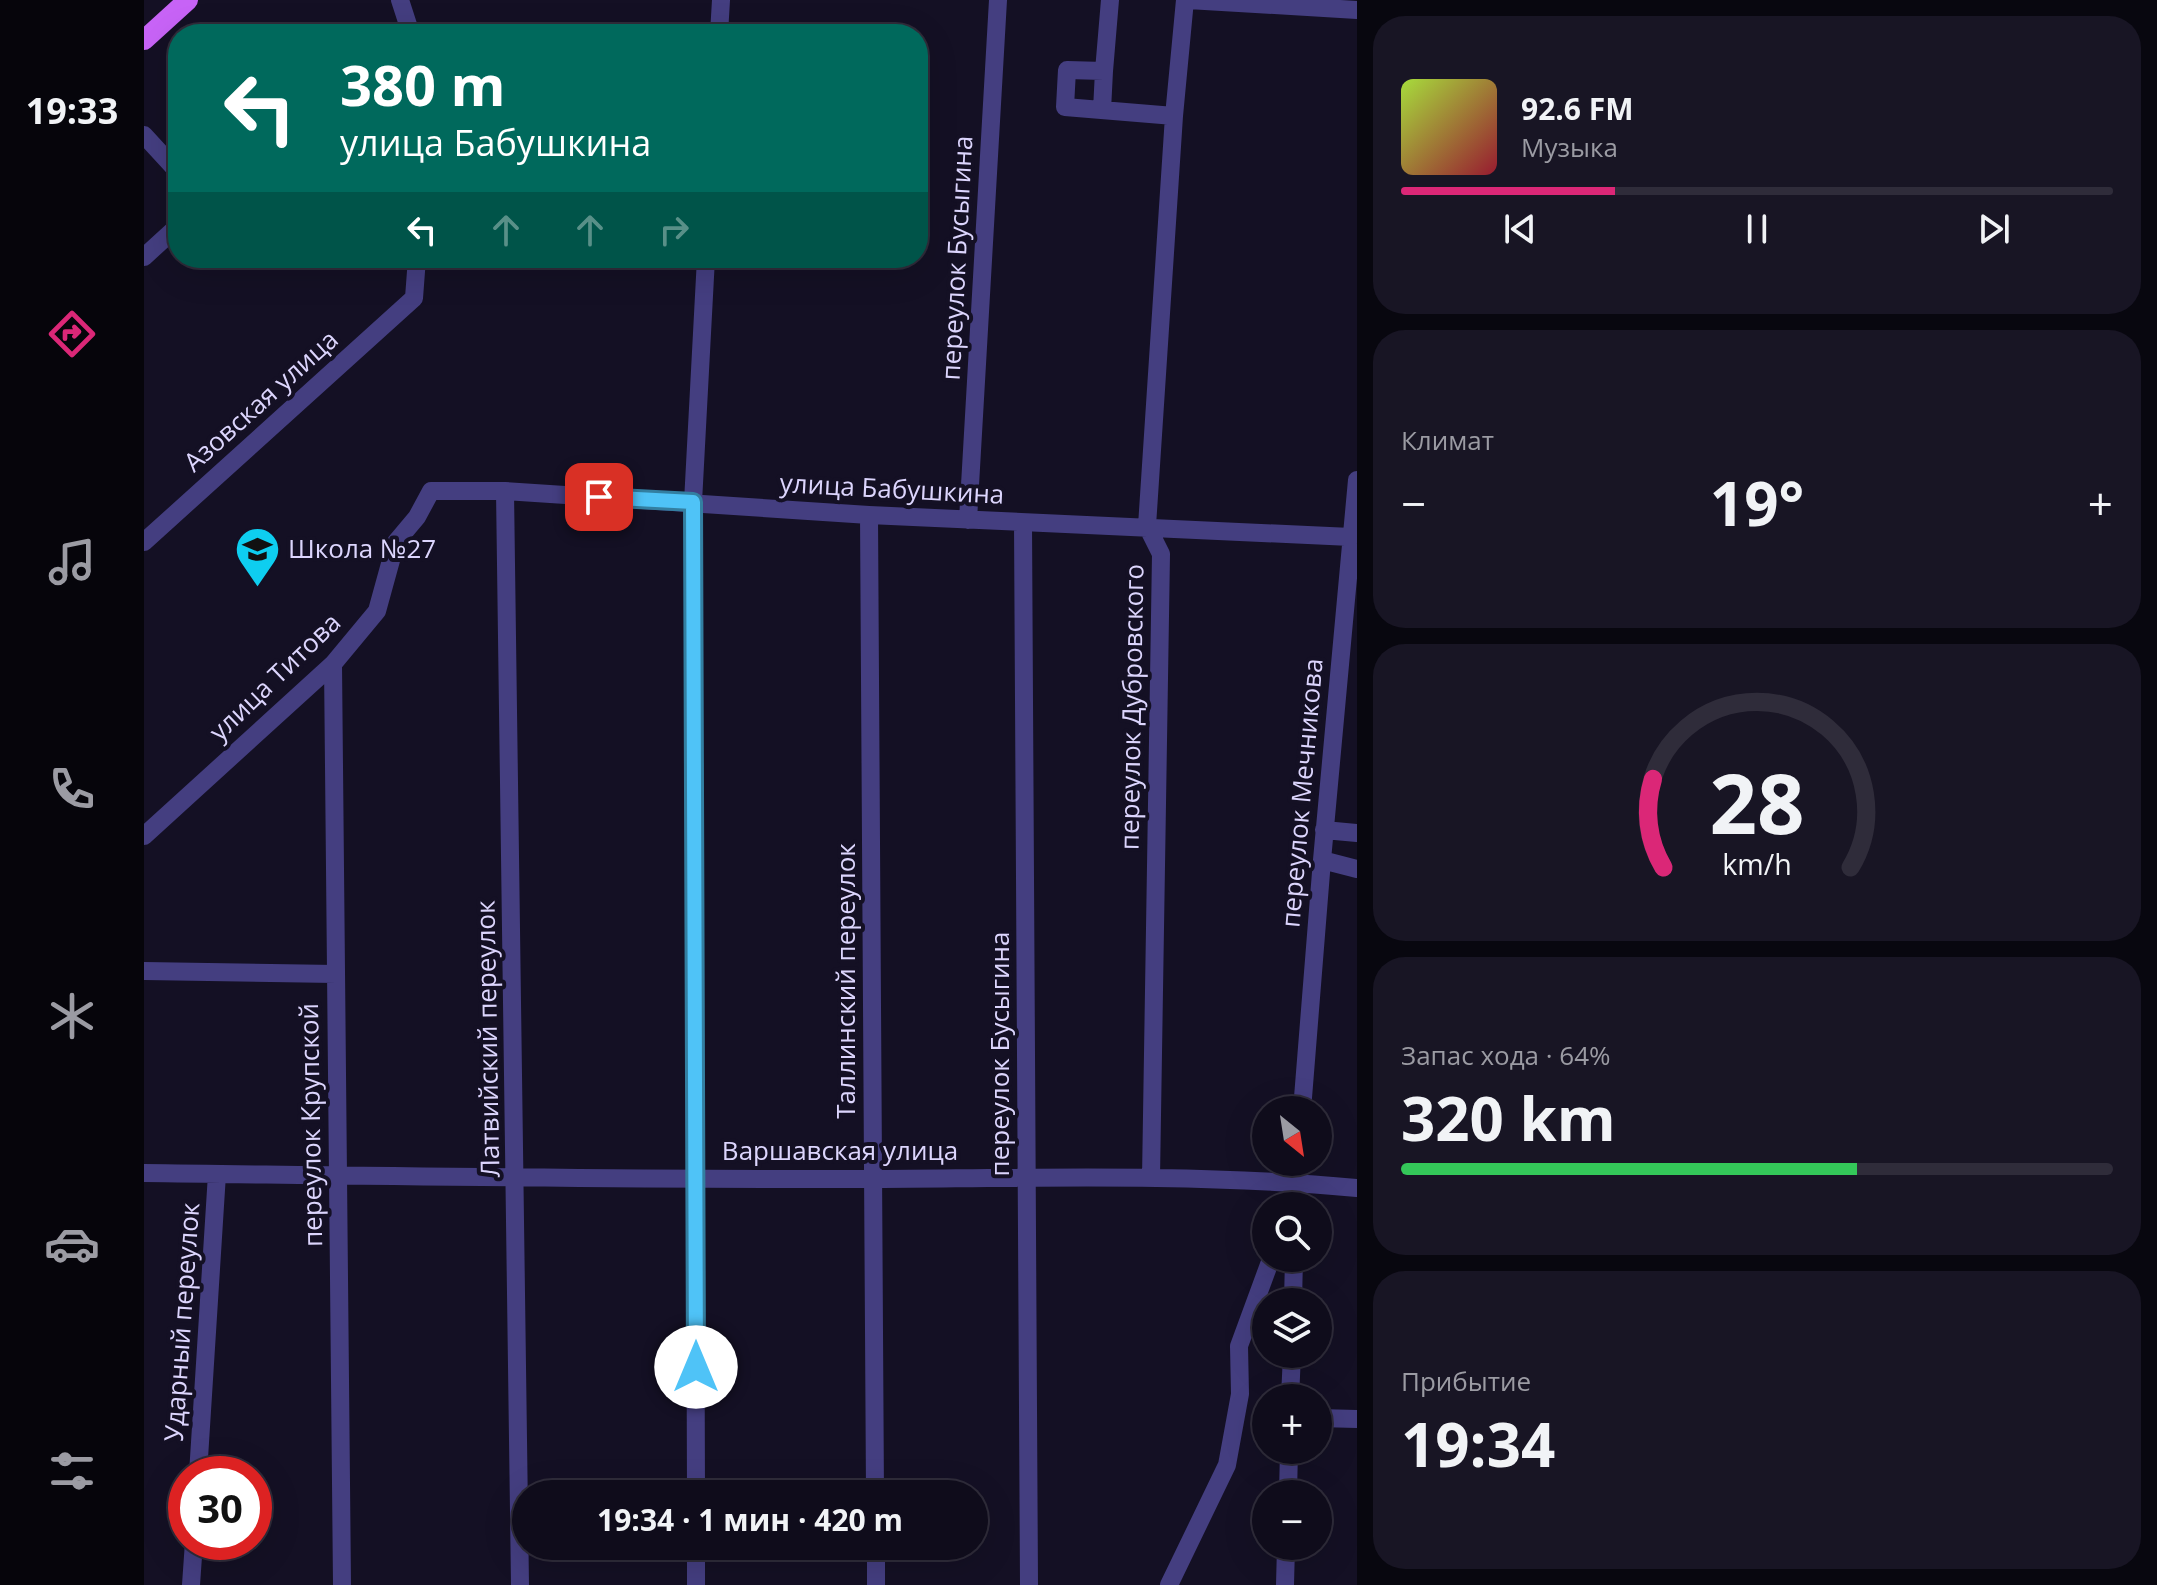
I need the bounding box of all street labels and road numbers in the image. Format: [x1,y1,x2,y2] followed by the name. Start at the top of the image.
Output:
[932,135,980,381] street label: переулок Бусыгина
[175,321,345,479] street label: Азовская улица
[779,464,1005,512] street label: улица Бабушкина
[1111,564,1151,850] street label: переулок Дубровского
[201,604,348,748] street label: улица Титова
[1271,657,1331,929] street label: переулок Мечникова
[827,843,863,1119] street label: Таллинский переулок
[467,900,507,1178] street label: Латвийский переулок
[981,932,1017,1176] street label: переулок Бусыгина
[290,1003,330,1247] street label: переулок Крупской
[722,1132,958,1168] street label: Варшавская улица
[155,1201,207,1443] street label: Ударный переулок

